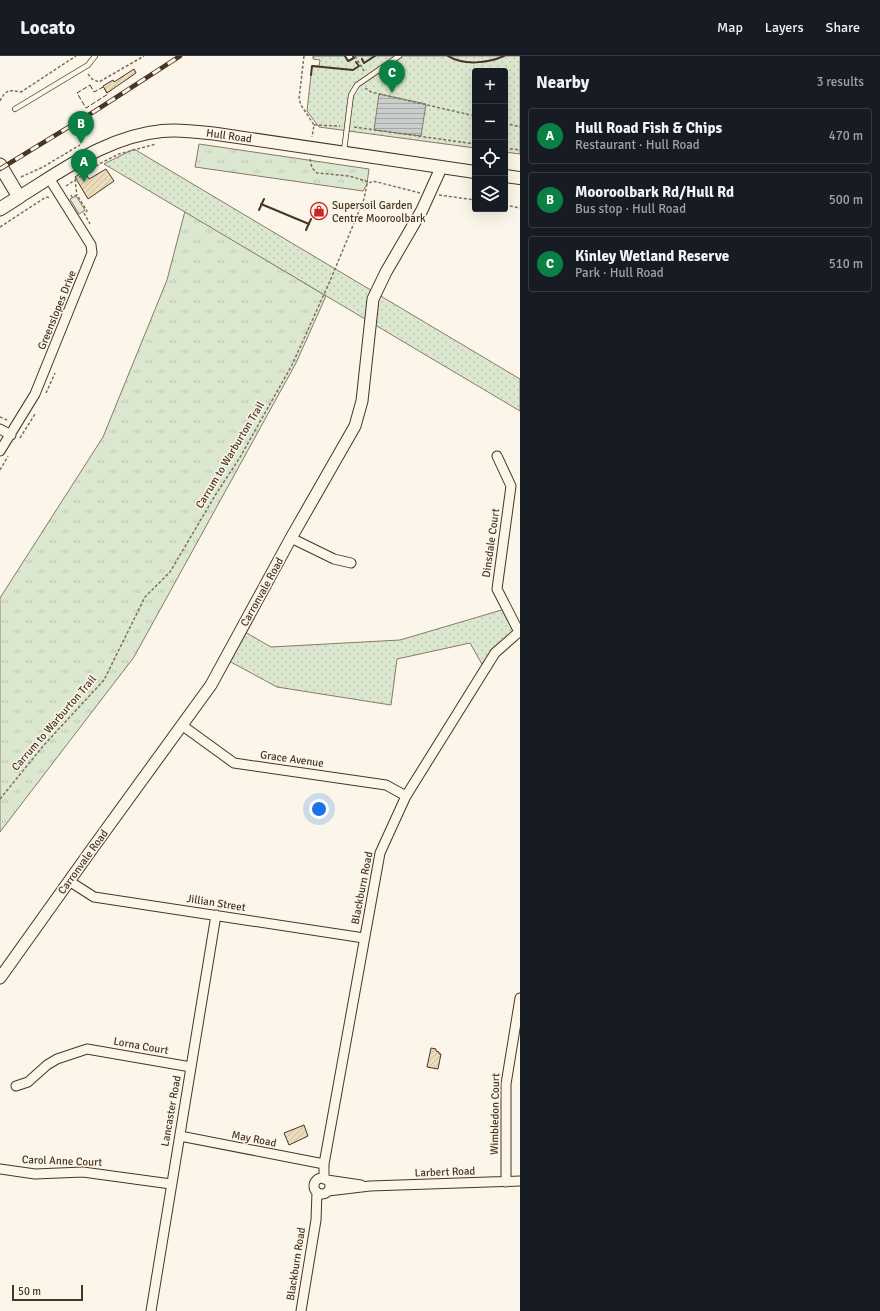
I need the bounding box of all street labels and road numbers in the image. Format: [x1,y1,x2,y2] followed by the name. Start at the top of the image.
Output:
[205,126,253,146] street label: Hull Road
[35,268,79,352] street label: Greenslopes Drive
[193,399,267,511] street label: Carrum to Warburton Trail
[480,507,502,578] street label: Dinsdale Court
[238,555,286,629] street label: Carronvale Road
[9,672,99,774] street label: Carrum to Warburton Trail
[259,748,325,770] street label: Grace Avenue
[55,827,111,897] street label: Carronvale Road
[349,850,375,926] street label: Blackburn Road
[185,892,247,914] street label: Jillian Street
[112,1035,170,1057] street label: Lorna Court
[488,1073,502,1155] street label: Wimbledon Court
[158,1074,184,1148] street label: Lancaster Road
[230,1128,278,1150] street label: May Road
[22,1153,103,1169] street label: Carol Anne Court
[414,1164,476,1180] street label: Larbert Road
[284,1226,308,1302] street label: Blackburn Road

